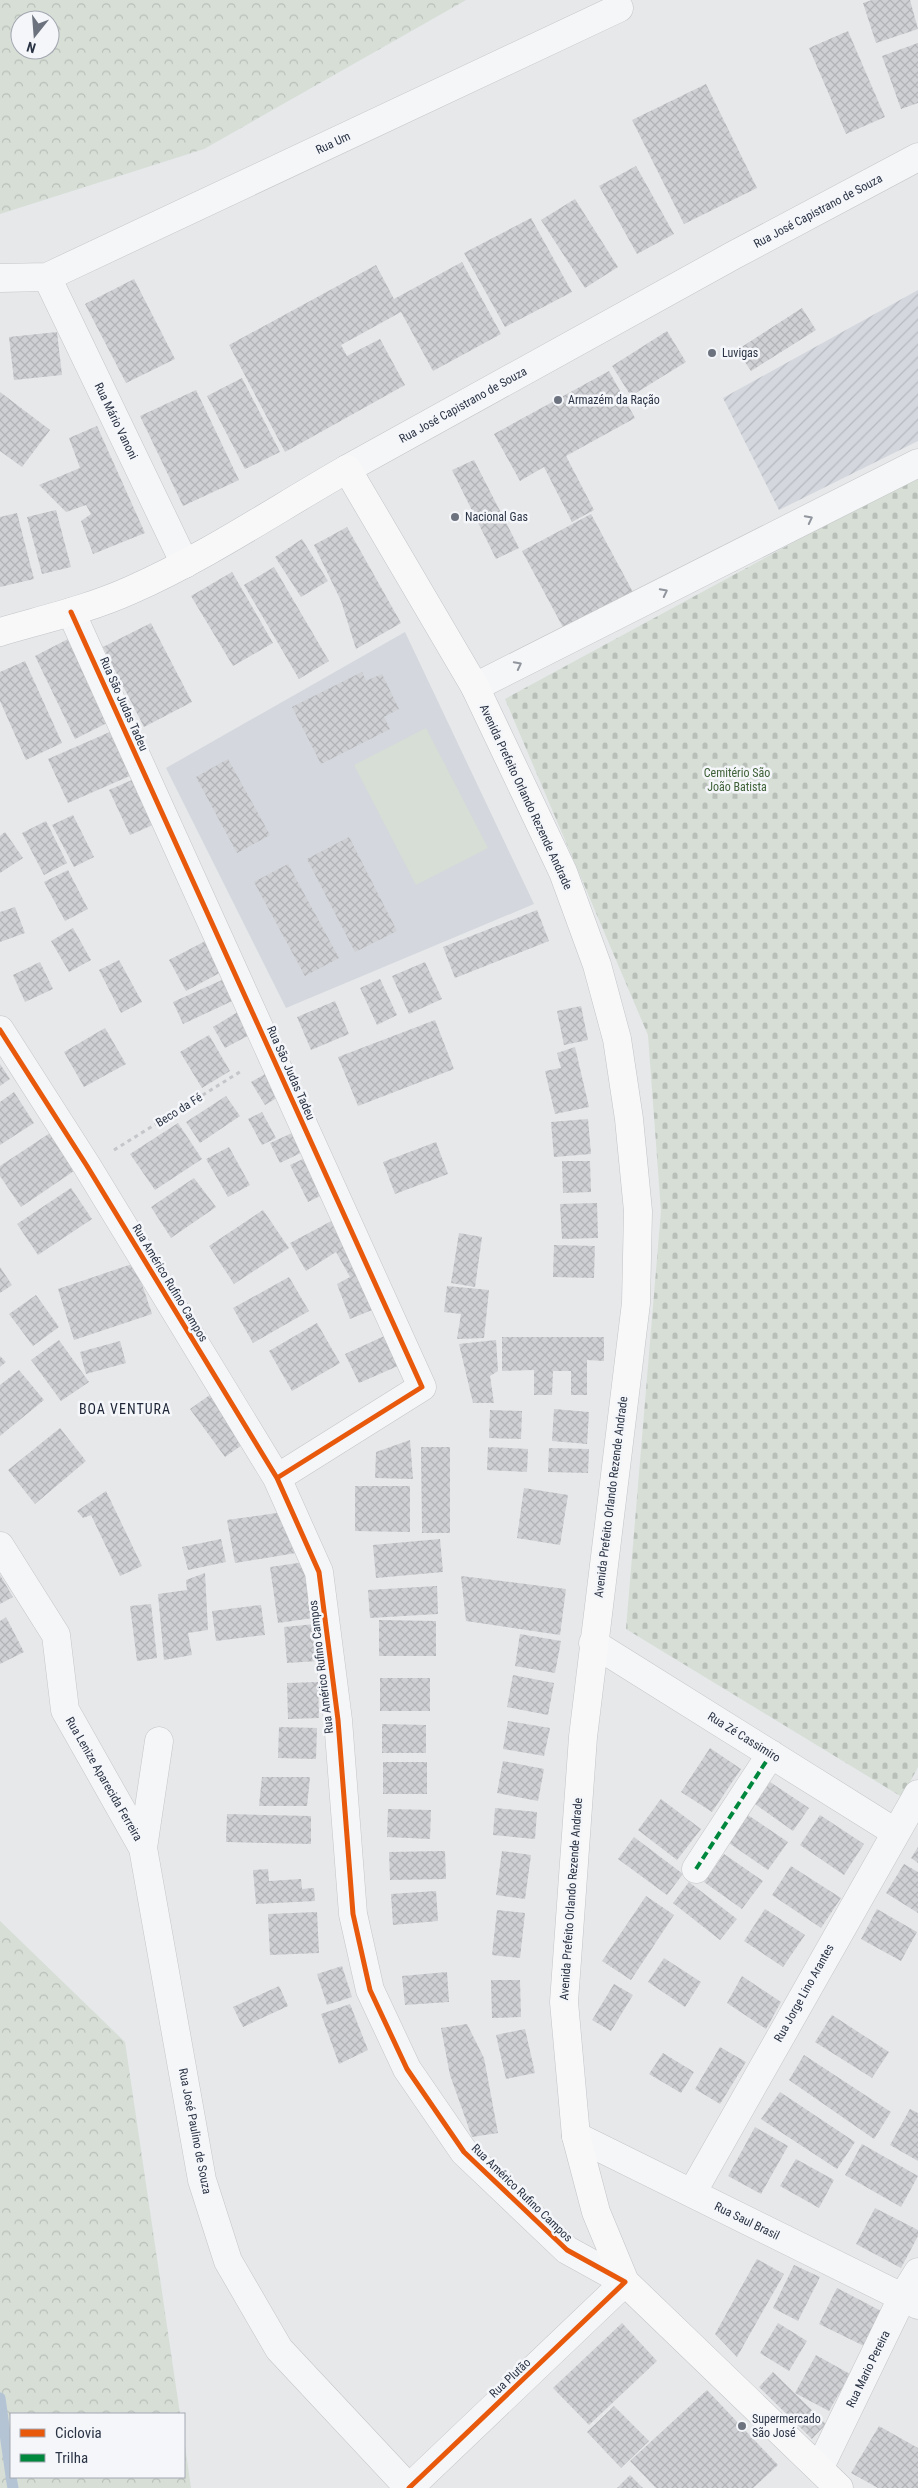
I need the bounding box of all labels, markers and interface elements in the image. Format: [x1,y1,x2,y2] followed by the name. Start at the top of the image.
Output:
[10,10,60,60] north arrow
[25,39,38,56] text: N
[314,129,352,157] street label: Rua Um
[751,171,885,251] street label: Rua José Capistrano de Souza
[722,346,758,360] place label: Luvigas
[706,347,718,359] marker: Luvigas
[397,364,529,446] street label: Rua José Capistrano de Souza
[91,381,141,461] street label: Rua Mário Vanoni
[568,393,660,407] place label: Armazém da Ração
[552,394,564,406] marker: Armazém da Ração
[465,510,528,524] place label: Nacional Gas
[449,511,461,523] marker: Nacional Gas
[803,515,812,525] one-way arrow
[658,588,667,598] one-way arrow
[97,655,151,753] street label: Rua São Judas Tadeu
[513,661,522,671] one-way arrow
[477,702,575,892] street label: Avenida Prefeito Orlando Rezende Andrade
[704,766,770,794] park label: Cemitério São João Batista
[264,1024,318,1122] street label: Rua São Judas Tadeu
[153,1090,205,1130] street label: Beco da Fé
[129,1222,211,1344] street label: Rua Américo Rufino Campos
[592,1395,630,1598] street label: Avenida Prefeito Orlando Rezende Andrade
[79,1401,171,1417] district label: BOA VENTURA
[306,1599,336,1735] street label: Rua Américo Rufino Campos
[705,1709,783,1765] street label: Rua Zé Cassimiro
[63,1715,145,1844] street label: Rua Lenize Aparecida Ferreira
[557,1797,585,2001] street label: Avenida Prefeito Orlando Rezende Andrade
[771,1942,837,2044] street label: Rua Jorge Lino Arantes
[176,2067,214,2195] street label: Rua José Paulino de Souza
[469,2141,575,2245] street label: Rua Américo Rufino Campos
[712,2199,782,2243] street label: Rua Saul Brasil
[843,2328,893,2410] street label: Rua Mario Pereira
[487,2355,533,2401] street label: Rua Plutão
[752,2412,821,2440] place label: Supermercado São José
[10,2413,185,2478] legend
[736,2420,748,2432] marker: Supermercado São José
[55,2424,102,2442] text: Ciclovia
[55,2449,88,2467] text: Trilha

